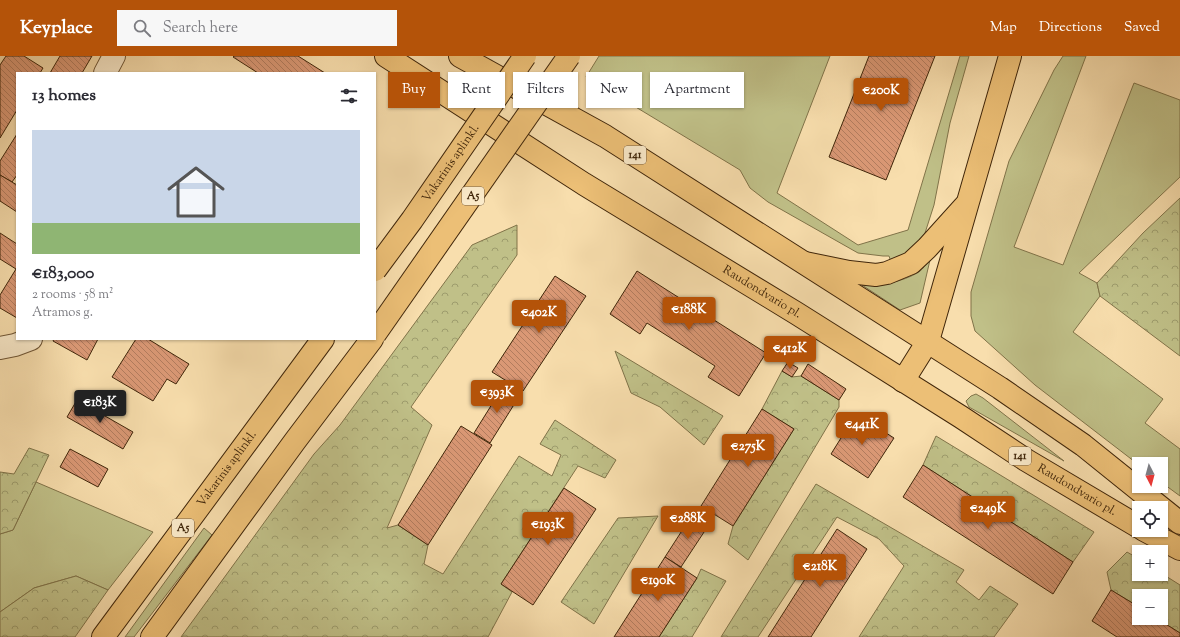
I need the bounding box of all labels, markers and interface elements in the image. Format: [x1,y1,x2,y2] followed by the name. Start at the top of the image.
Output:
[117,10,397,46] search box
[20,15,93,42] text: Keyplace
[131,17,153,39] icon: search
[163,18,238,39] text: Search here
[990,18,1017,38] text: Map
[1039,18,1102,38] text: Directions
[1124,18,1160,38] text: Saved
[388,72,440,108] chip: Buy
[448,72,505,108] chip: Rent
[513,72,578,108] chip: Filters
[586,72,642,108] chip: New
[650,72,744,108] chip: Apartment
[853,78,909,112] pin: €200K
[862,82,900,100] text: €200K
[32,84,96,108] text: 13 homes
[338,85,360,107] icon: filters
[418,121,484,206] street label: Vakarinis aplinkl.
[624,146,646,164] road number: 141
[160,156,232,228] icon: home
[462,187,484,205] road number: A5
[719,261,805,323] street label: Raudondvario pl.
[32,262,94,286] text: €183,000
[32,286,113,304] text: 2 rooms · 58 m²
[661,297,717,331] pin: €188K
[511,300,567,334] pin: €402K
[672,301,706,319] text: €188K
[32,304,93,322] text: Atramos g.
[521,304,557,322] text: €402K
[762,336,818,370] pin: €412K
[773,340,807,358] text: €412K
[469,380,525,414] pin: €393K
[480,384,514,402] text: €393K
[72,390,128,424] pin: €183K
[83,394,117,412] text: €183K
[834,412,890,446] pin: €441K
[845,416,879,434] text: €441K
[193,427,261,511] street label: Vakarinis aplinkl.
[720,434,776,468] pin: €275K
[731,438,765,456] text: €275K
[1009,447,1031,465] road number: 141
[1132,457,1168,493] north arrow
[1132,457,1168,625] map controls
[1034,460,1120,521] street label: Raudondvario pl.
[960,496,1016,530] pin: €249K
[970,500,1006,518] text: €249K
[1132,501,1168,537] button: locate
[660,506,716,540] pin: €288K
[670,510,706,528] text: €288K
[520,512,576,546] pin: €193K
[531,516,565,534] text: €193K
[172,519,194,537] road number: A5
[1132,545,1168,581] button: +
[792,554,848,588] pin: €218K
[803,558,837,576] text: €218K
[630,568,686,602] pin: €190K
[641,572,675,590] text: €190K
[1132,589,1168,625] button: −

